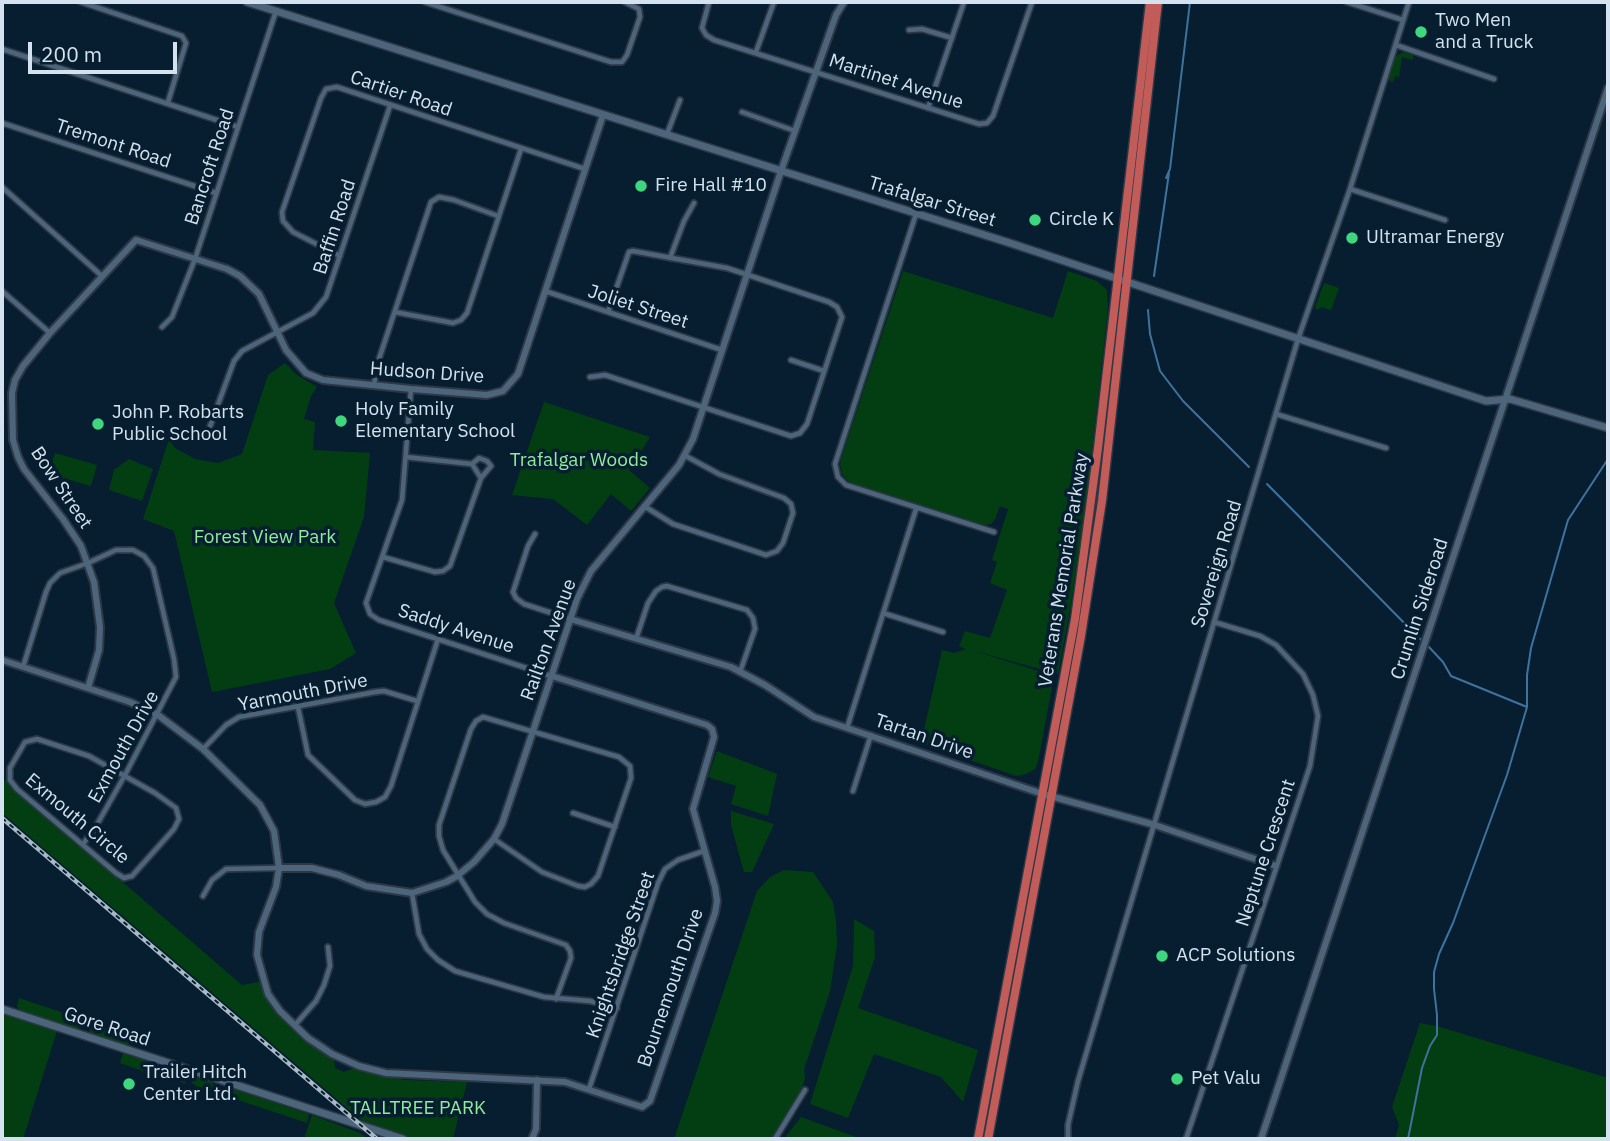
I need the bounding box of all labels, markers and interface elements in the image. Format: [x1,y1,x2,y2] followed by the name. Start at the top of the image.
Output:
[1435,10,1533,54] place label: Two Men and a Truck
[1413,24,1429,40] marker: Two Men and a Truck
[32,28,180,72] scale bar
[41,40,102,68] text: 200 m
[826,50,966,114] street label: Martinet Avenue
[347,66,455,122] street label: Cartier Road
[180,106,240,228] street label: Bancroft Road
[52,115,174,173] street label: Tremont Road
[865,172,999,232] street label: Trafalgar Street
[655,175,767,197] place label: Fire Hall #10
[309,177,361,277] street label: Baffin Road
[633,178,649,194] marker: Fire Hall #10
[1049,209,1114,231] place label: Circle K
[1027,212,1043,228] marker: Circle K
[1366,227,1504,249] place label: Ultramar Energy
[1344,230,1360,246] marker: Ultramar Energy
[585,280,691,334] street label: Joliet Street
[369,358,485,388] street label: Hudson Drive
[355,399,515,443] place label: Holy Family Elementary School
[112,402,244,446] place label: John P. Robarts Public School
[333,413,349,429] marker: Holy Family Elementary School
[90,416,106,432] marker: John P. Robarts Public School
[25,443,97,533] street label: Bow Street
[510,450,648,472] park label: Trafalgar Woods
[1034,451,1094,689] street label: Veterans Memorial Parkway
[1187,497,1247,631] street label: Sovereign Road
[194,527,336,549] park label: Forest View Park
[1386,535,1454,683] street label: Crumlin Sideroad
[516,576,582,704] street label: Railton Avenue
[395,600,517,658] street label: Saddy Avenue
[236,669,370,717] street label: Yarmouth Drive
[84,687,164,807] street label: Exmouth Drive
[872,709,976,765] street label: Tartan Drive
[20,769,134,869] street label: Exmouth Circle
[1231,776,1301,930] street label: Neptune Crescent
[582,869,660,1041] street label: Knightsbridge Street
[633,906,709,1070] street label: Bournemouth Drive
[1176,945,1295,967] place label: ACP Solutions
[1154,948,1170,964] marker: ACP Solutions
[61,1002,153,1052] street label: Gore Road
[143,1062,247,1106] place label: Trailer Hitch Center Ltd.
[1191,1068,1261,1090] place label: Pet Valu
[1169,1071,1185,1087] marker: Pet Valu
[121,1076,137,1092] marker: Trailer Hitch Center Ltd.
[350,1098,486,1120] park label: TALLTREE PARK

